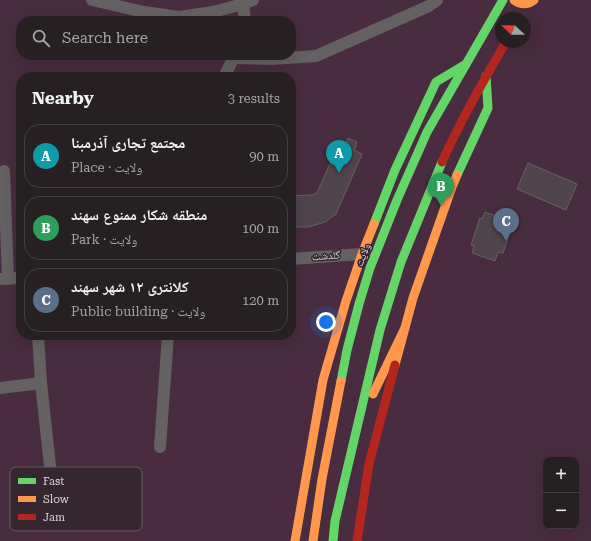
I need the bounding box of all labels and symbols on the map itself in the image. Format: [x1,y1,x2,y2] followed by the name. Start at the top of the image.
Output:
[495,12,531,48] north arrow
[326,140,352,173] pin: A
[428,173,454,206] pin: B
[493,208,519,241] pin: C
[353,242,373,268] street label: ولایت
[311,248,341,263] street label: گلدشت
[316,312,336,332] your location
[10,467,142,531] legend
[43,475,64,488] text: Fast
[43,493,70,506] text: Slow
[43,511,65,524] text: Jam

